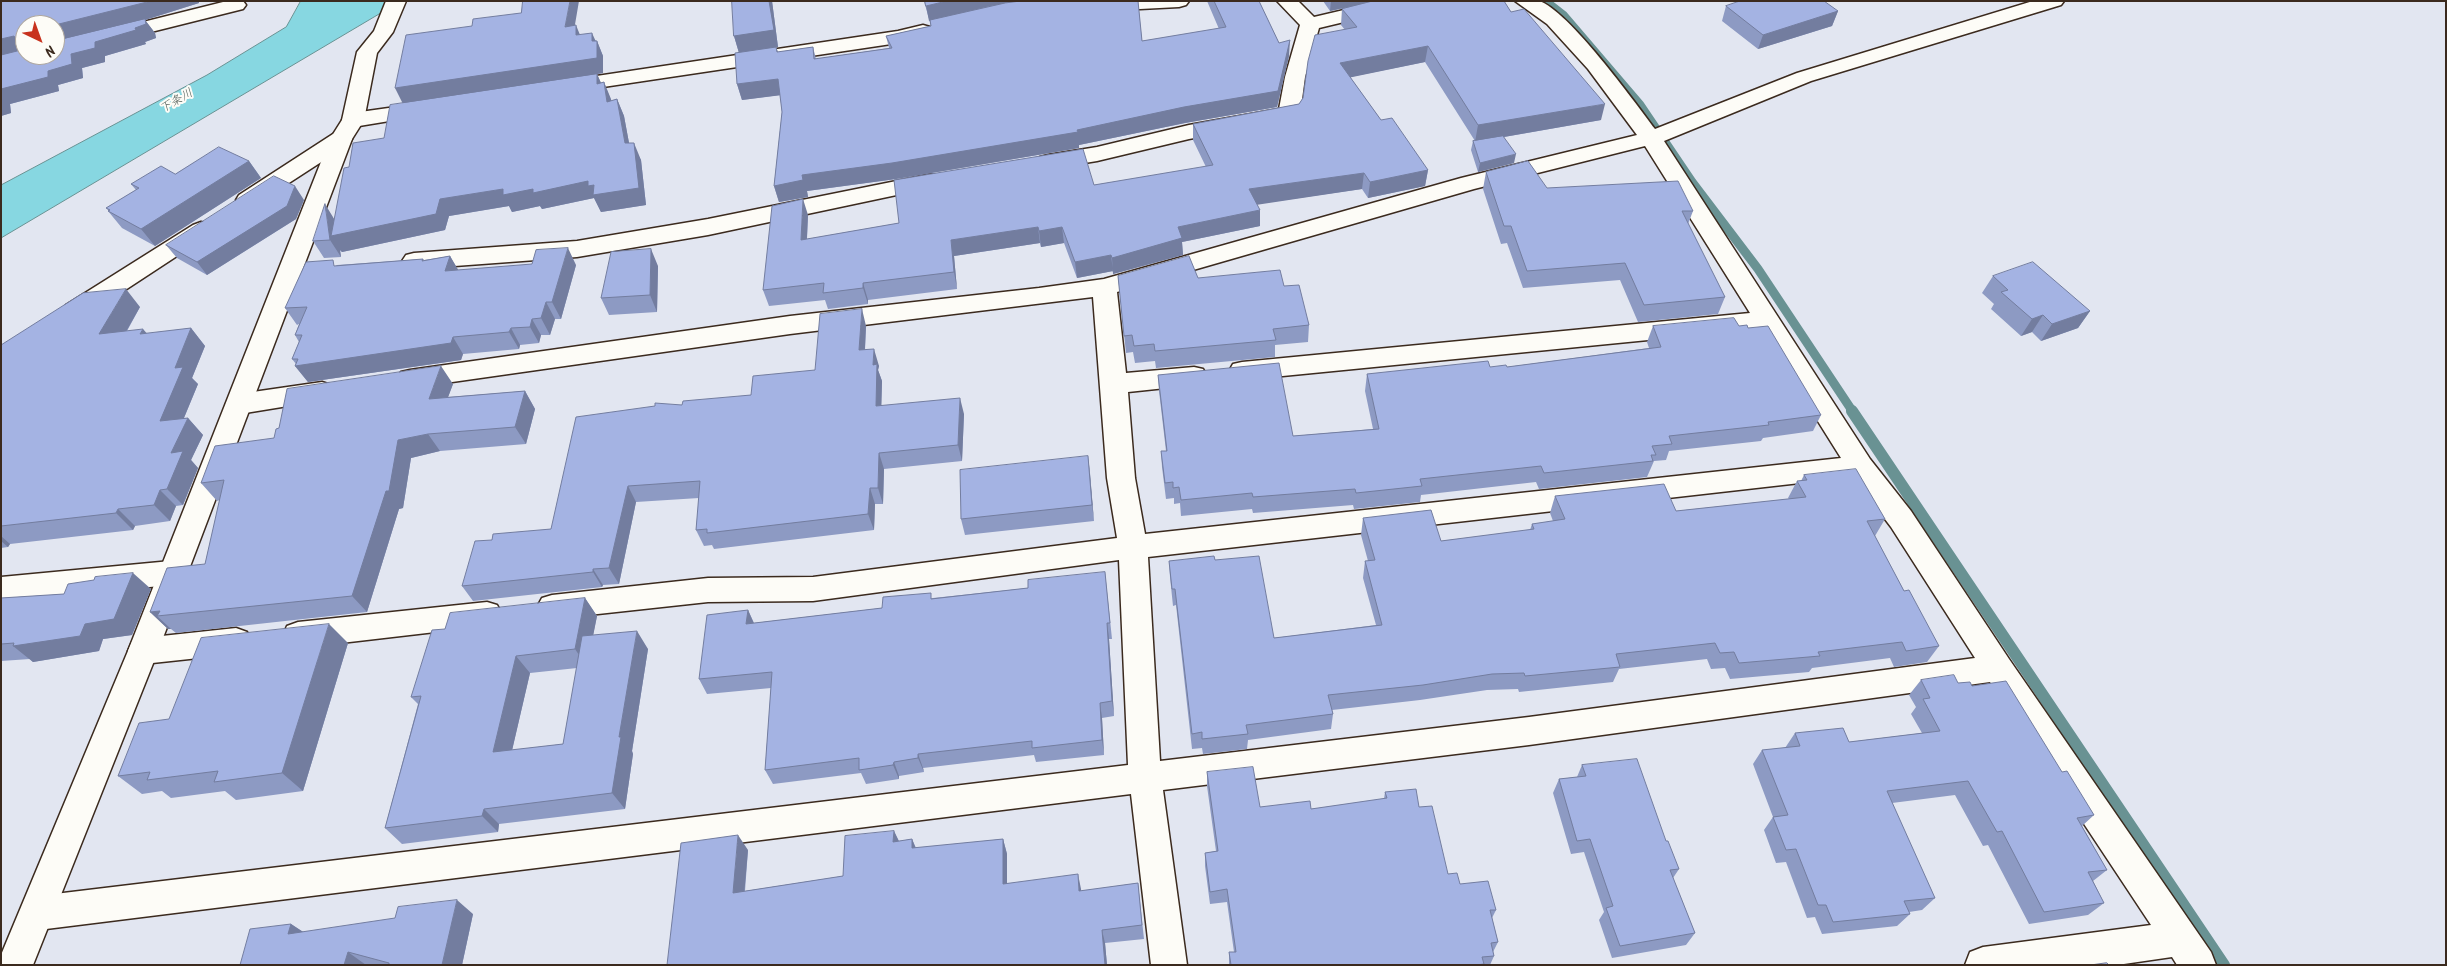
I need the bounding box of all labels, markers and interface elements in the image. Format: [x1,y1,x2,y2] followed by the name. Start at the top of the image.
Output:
[15,15,65,65] north arrow
[39,39,60,62] text: N
[158,87,196,117] water label: 下条川

